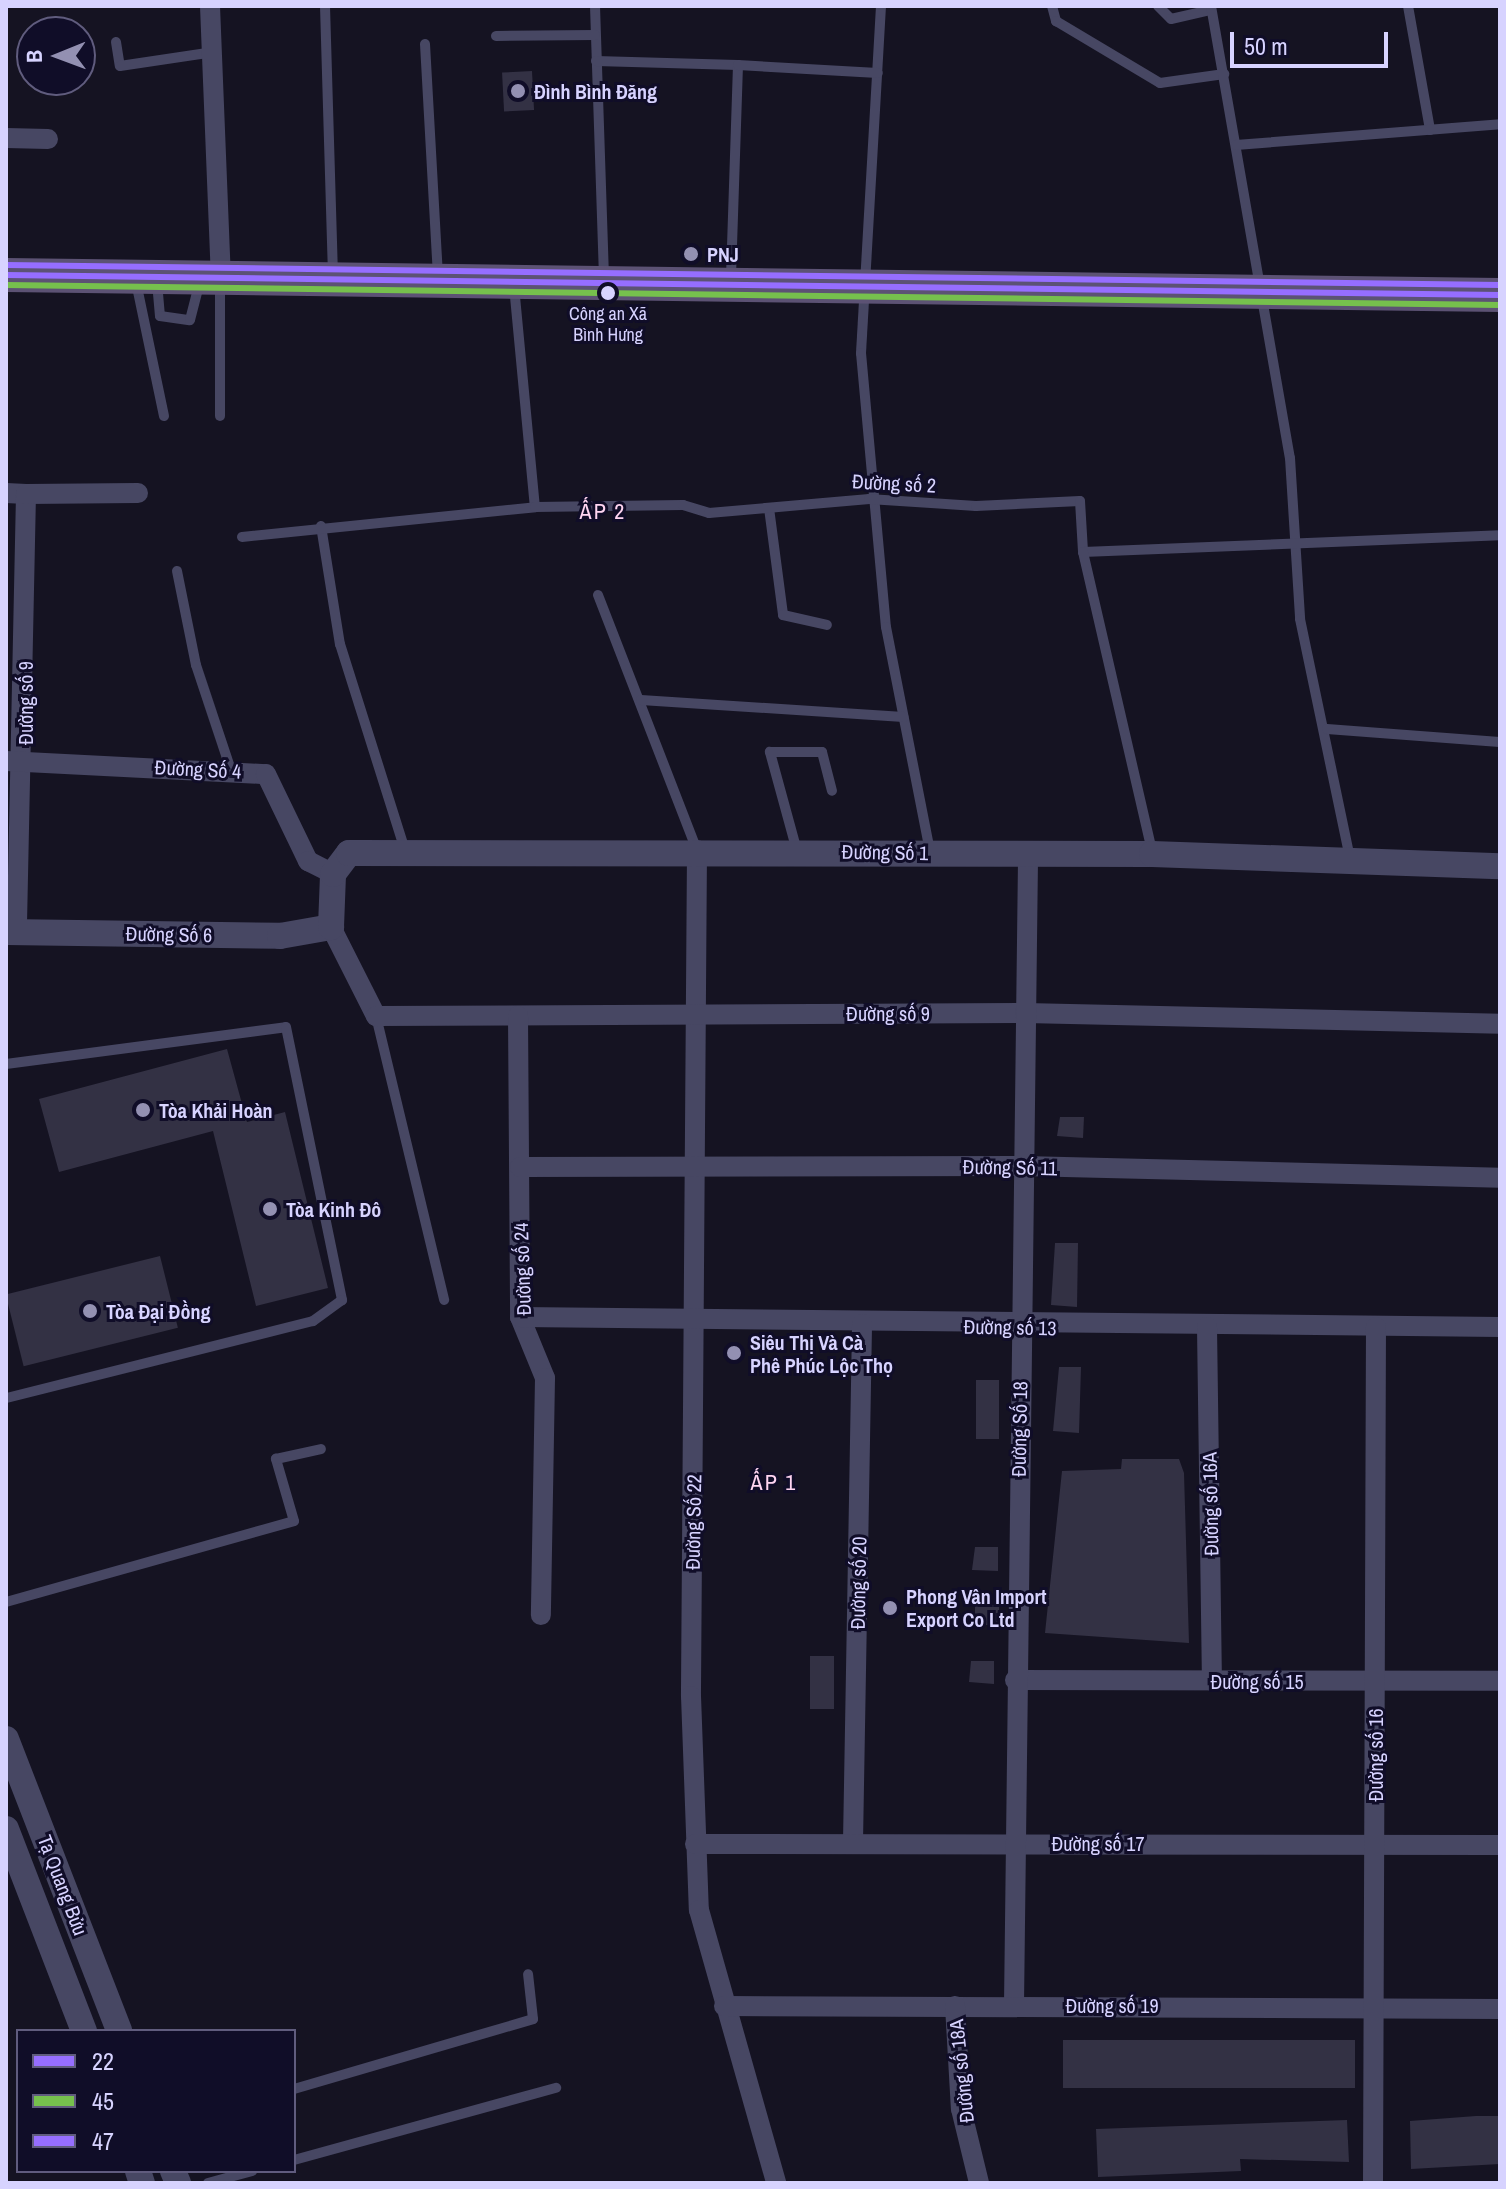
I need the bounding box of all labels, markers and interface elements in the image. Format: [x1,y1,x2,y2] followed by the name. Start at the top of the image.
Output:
[16,16,96,96] north arrow
[1234,16,1392,66] scale bar
[1244,30,1288,62] text: 50 m
[19,50,49,63] text: B
[534,79,657,103] place label: Đình Bình Đăng
[509,82,527,100] marker: Đình Bình Đăng
[707,242,739,266] place label: PNJ
[682,245,700,263] marker: PNJ
[600,285,616,301] marker: Công an Xã Bình Hưng
[569,304,647,346] place label: Công an Xã Bình Hưng
[851,469,937,497] street label: Đường số 2
[579,499,627,525] district label: ẤP 2
[13,661,37,745] street label: Đường số 9
[154,755,242,783] street label: Đường Số 4
[841,839,929,865] street label: Đường Số 1
[125,921,213,947] street label: Đường Số 6
[846,1001,930,1025] street label: Đường số 9
[159,1098,273,1122] place label: Tòa Khải Hoàn
[134,1101,152,1119] marker: Tòa Khải Hoàn
[963,1154,1057,1180] street label: Đường Số 11
[286,1197,381,1221] place label: Tòa Kinh Đô
[261,1200,279,1218] marker: Tòa Kinh Đô
[508,1222,536,1316] street label: Đường số 24
[106,1299,210,1323] place label: Tòa Đại Đồng
[81,1302,99,1320] marker: Tòa Đại Đồng
[963,1314,1057,1340] street label: Đường số 13
[750,1330,893,1377] place label: Siêu Thị Và Cà Phê Phúc Lộc Thọ
[725,1344,743,1362] marker: Siêu Thị Và Cà Phê Phúc Lộc Thọ
[1006,1381,1032,1477] street label: Đường Số 18
[1197,1452,1223,1556] street label: Đường số 16A
[750,1470,798,1496] district label: ẤP 1
[680,1474,706,1570] street label: Đường Số 22
[845,1536,871,1630] street label: Đường số 20
[906,1584,1046,1631] place label: Phong Vân Import Export Co Ltd
[881,1599,899,1617] marker: Phong Vân Import Export Co Ltd
[1211,1669,1303,1693] street label: Đường số 15
[1363,1709,1387,1801] street label: Đường số 16
[1052,1831,1144,1855] street label: Đường số 17
[33,1832,93,1938] street label: Tạ Quang Bửu
[1066,1993,1158,2017] street label: Đường số 19
[944,2018,978,2124] street label: Đường số 18A
[16,2029,296,2173] legend
[92,2045,114,2077] text: 22
[92,2085,114,2117] text: 45
[92,2125,114,2157] text: 47

